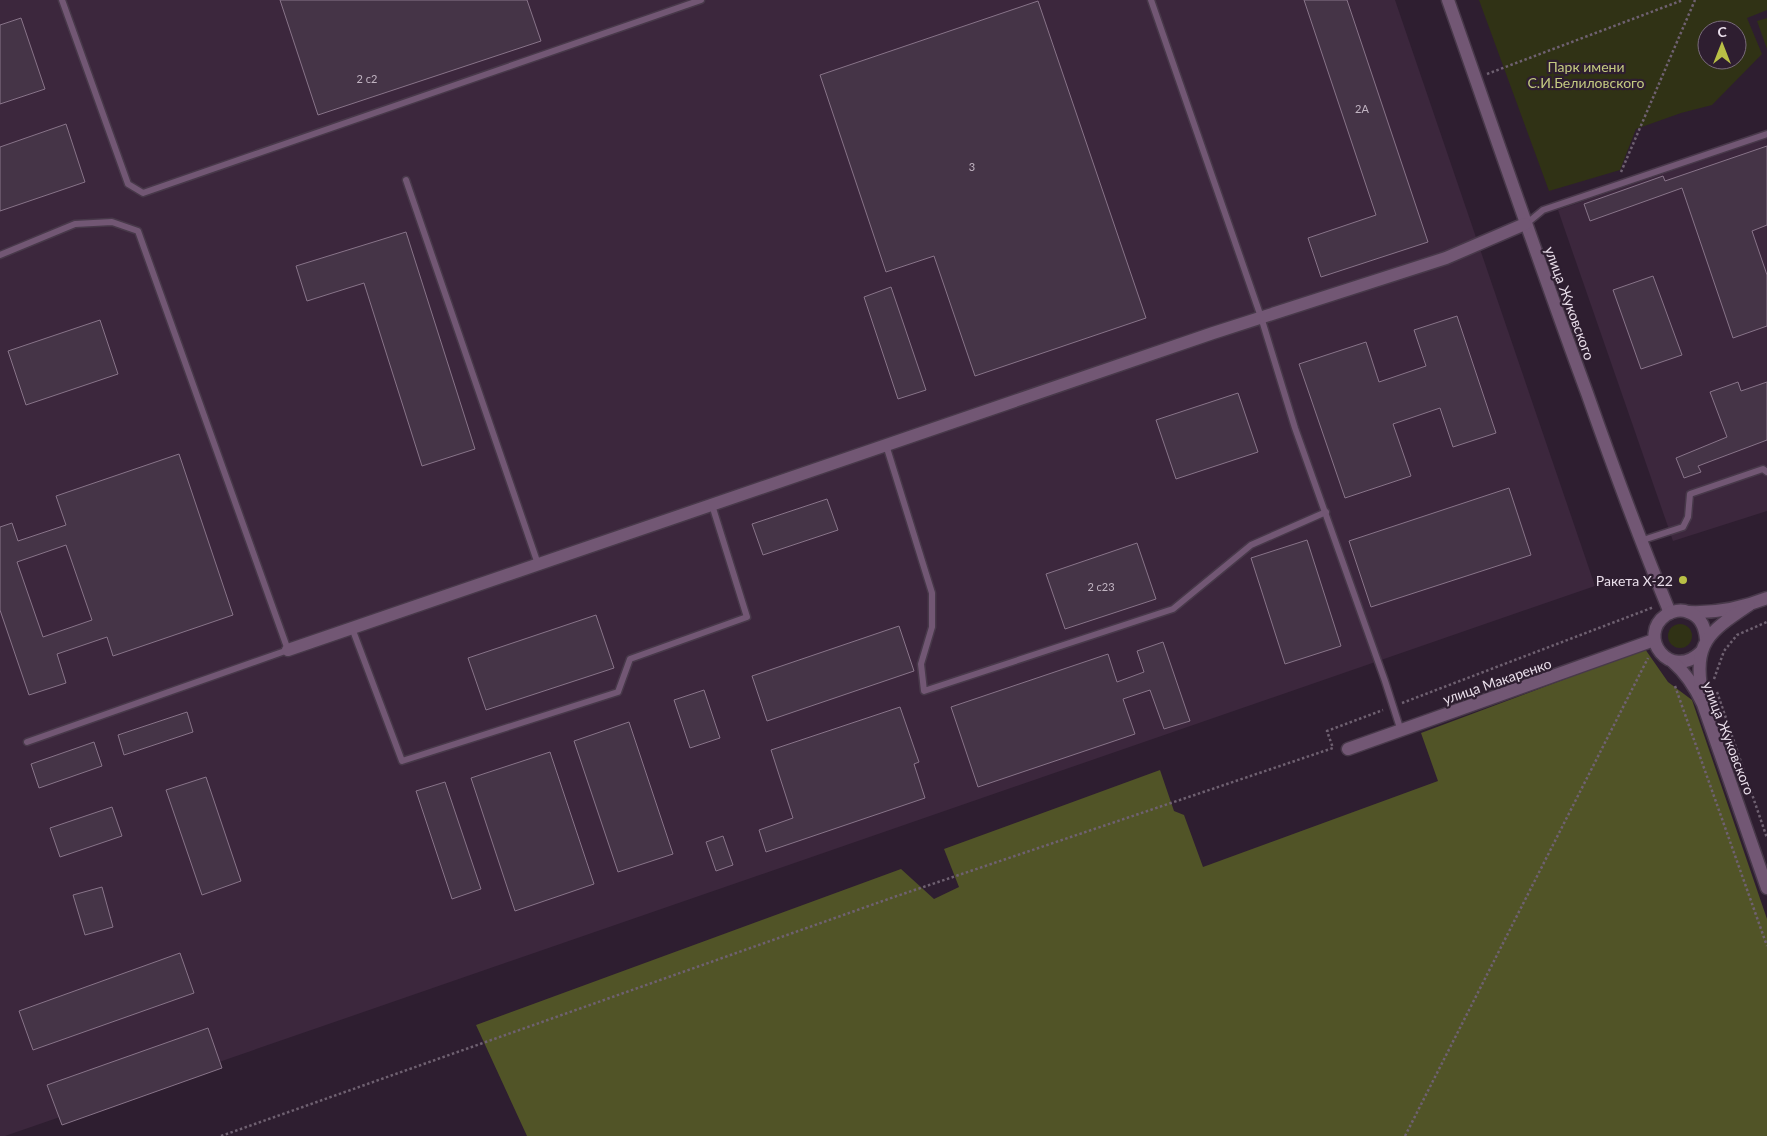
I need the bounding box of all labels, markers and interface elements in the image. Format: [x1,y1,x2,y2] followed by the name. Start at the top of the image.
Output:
[1697,20,1747,70] north arrow
[1717,23,1727,40] text: С
[1528,58,1645,91] park label: Парк имени С.И.Белиловского
[357,72,377,85] house number: 2 с2
[1355,102,1369,115] house number: 2А
[969,160,975,173] house number: 3
[1542,244,1598,362] street label: улица Жуковского
[1596,572,1673,589] place label: Ракета Х-22
[1677,574,1689,586] marker: Ракета Х-22
[1087,580,1115,593] house number: 2 с23
[1440,654,1554,708] street label: улица Макаренко
[1700,679,1758,797] street label: улица Жуковского

